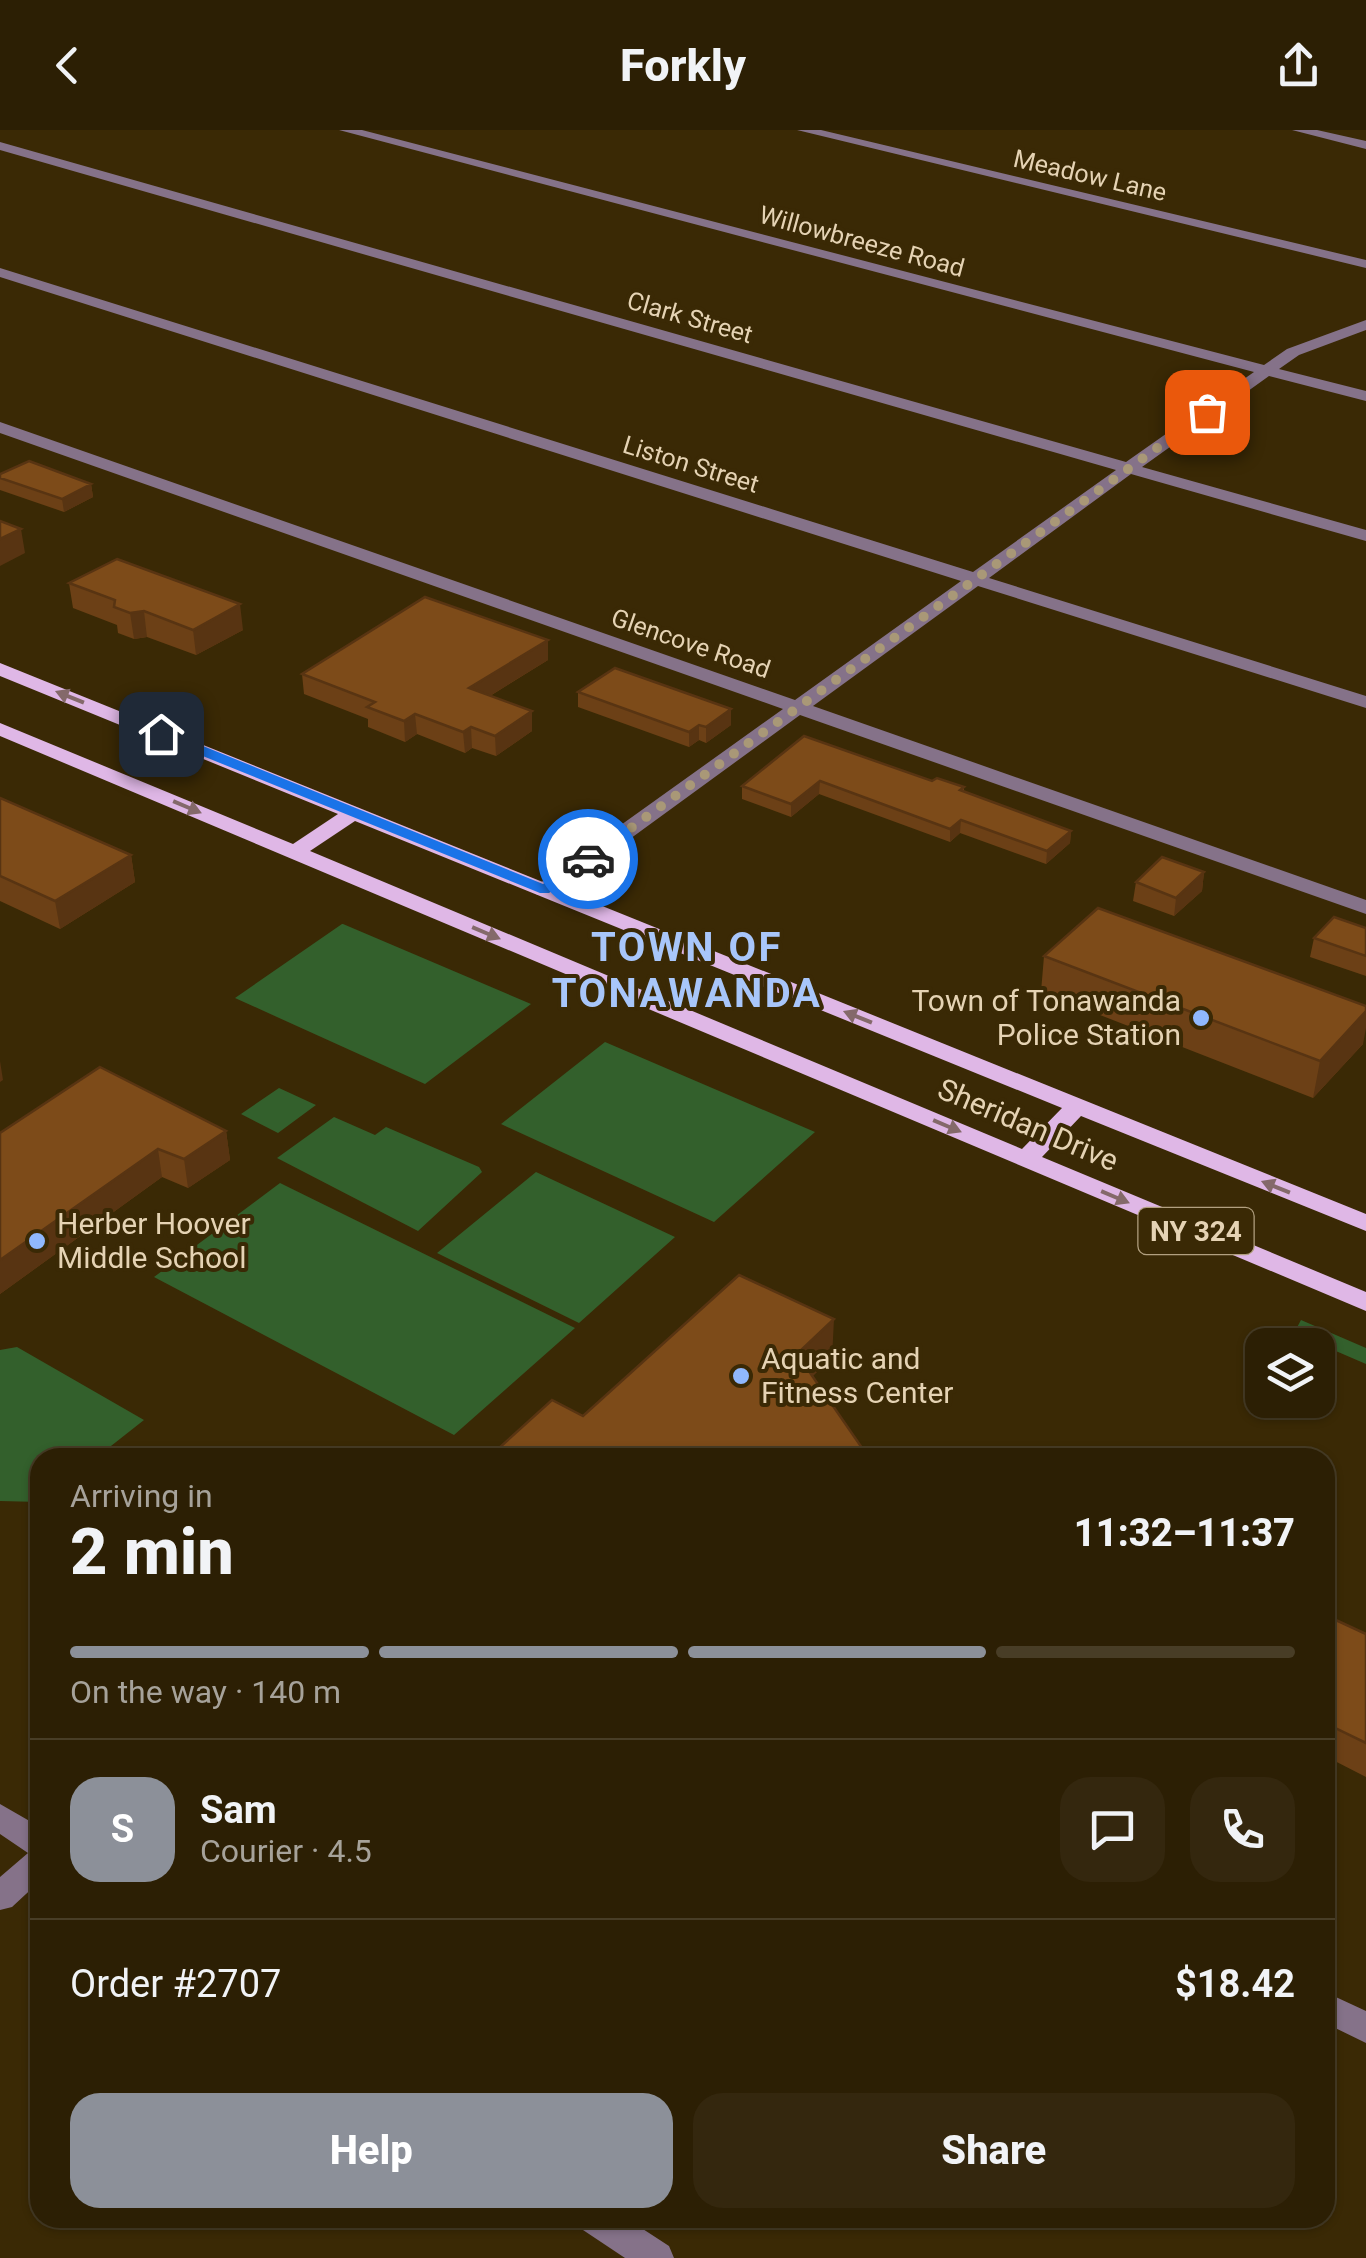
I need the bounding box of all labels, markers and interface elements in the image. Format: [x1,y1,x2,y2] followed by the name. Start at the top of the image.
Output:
[40,38,95,93] icon: back
[1271,38,1326,93] icon: share
[620,39,746,92] text: Forkly
[1011,144,1169,207] street label: Meadow Lane
[756,200,968,283] street label: Willowbreeze Road
[624,286,756,349] street label: Clark Street
[1165,370,1250,455] pin
[1180,385,1235,440] icon: bag
[619,430,762,499] street label: Liston Street
[608,603,774,684] street label: Glencove Road
[55,689,85,705] one-way arrow
[119,692,204,777] pin
[134,707,189,762] icon: home
[172,800,202,816] one-way arrow
[538,809,638,909] courier
[561,832,616,887] icon: car
[552,924,822,1017] district label: TOWN OF TONAWANDA
[471,926,501,942] one-way arrow
[911,983,1181,1052] place label: Town of Tonawanda Police Station
[1190,1007,1212,1029] marker: Town of Tonawanda Police Station
[842,1008,872,1024] one-way arrow
[933,1071,1124,1178] street label: Sheridan Drive
[933,1119,963,1135] one-way arrow
[1260,1178,1290,1194] one-way arrow
[1100,1189,1130,1205] one-way arrow
[57,1206,251,1275] place label: Herber Hoover Middle School
[1138,1208,1254,1254] road number: NY 324
[26,1230,48,1252] marker: Herber Hoover Middle School
[1245,1328,1335,1418] map controls
[1245,1328,1335,1418] button: layers
[761,1341,953,1410] place label: Aquatic and Fitness Center
[730,1365,752,1387] marker: Aquatic and Fitness Center
[70,1477,213,1515] text: Arriving in
[1074,1511,1295,1555] text: 11:32–11:37
[70,1514,234,1590] text: 2 min
[70,1673,341,1711] text: On the way · 140 m
[1060,1777,1165,1882] button: chat
[1190,1777,1295,1882] button: phone
[200,1788,277,1832] text: Sam
[111,1807,134,1851] text: S
[200,1832,372,1870] text: Courier · 4.5
[70,1962,281,2006] text: Order #2707
[1175,1962,1295,2006] text: $18.42
[70,2093,673,2208] button: Help
[693,2093,1295,2208] button: Share

